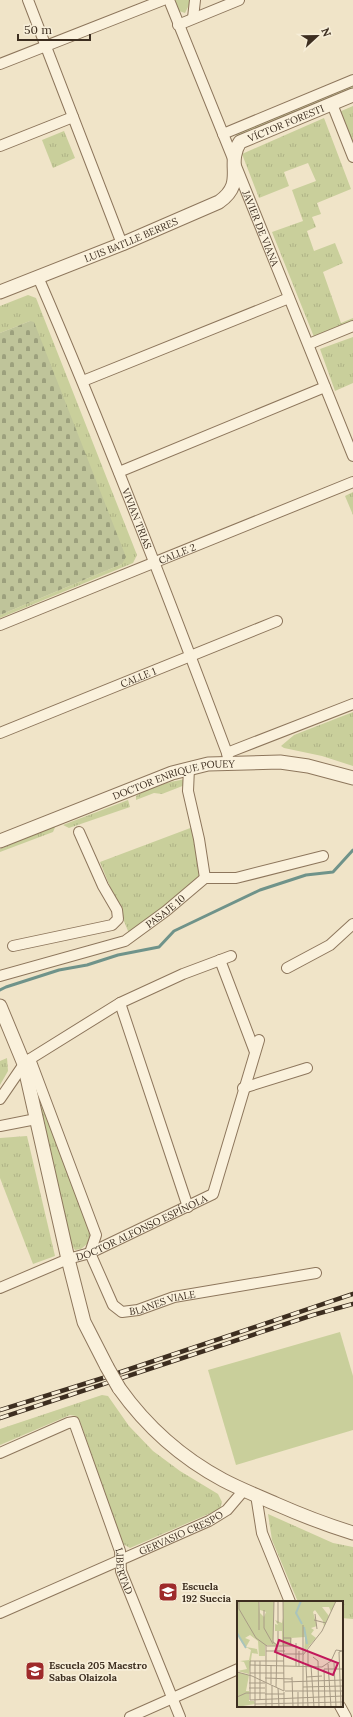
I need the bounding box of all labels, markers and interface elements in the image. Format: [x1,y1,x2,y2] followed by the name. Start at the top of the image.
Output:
[18,16,90,42] scale bar
[297,16,337,56] north arrow
[24,22,52,37] text: 50 m
[318,26,335,39] text: N
[245,101,326,145] street label: VÍCTOR FORESTI
[240,187,282,269] street label: JAVIER DE VIANA
[82,214,180,265] street label: LUIS BATLLE BERRES
[119,485,155,551] street label: VIVIAN TRIAS
[157,540,198,567] street label: CALLE 2
[118,664,158,690] street label: CALLE 1
[110,757,235,802] street label: DOCTOR ENRIQUE POUEY
[143,891,188,930] street label: PASAJE 10
[74,1191,210,1263] street label: DOCTOR ALFONSO ESPÍNOLA
[128,1287,196,1318] street label: BLANES VIALE
[137,1507,225,1558] street label: GERVASIO CRESPO
[113,1546,136,1596] street label: LIBERTAD
[182,1580,232,1605] place label: Escuela 192 Suecia
[157,1581,179,1603] school or university icon: Escuela 192 Suecia
[237,1601,343,1707] inset map
[49,1659,147,1684] place label: Escuela 205 Maestro Sabas Olaizola
[24,1660,46,1682] school or university icon: Escuela 205 Maestro Sabas Olaizola

